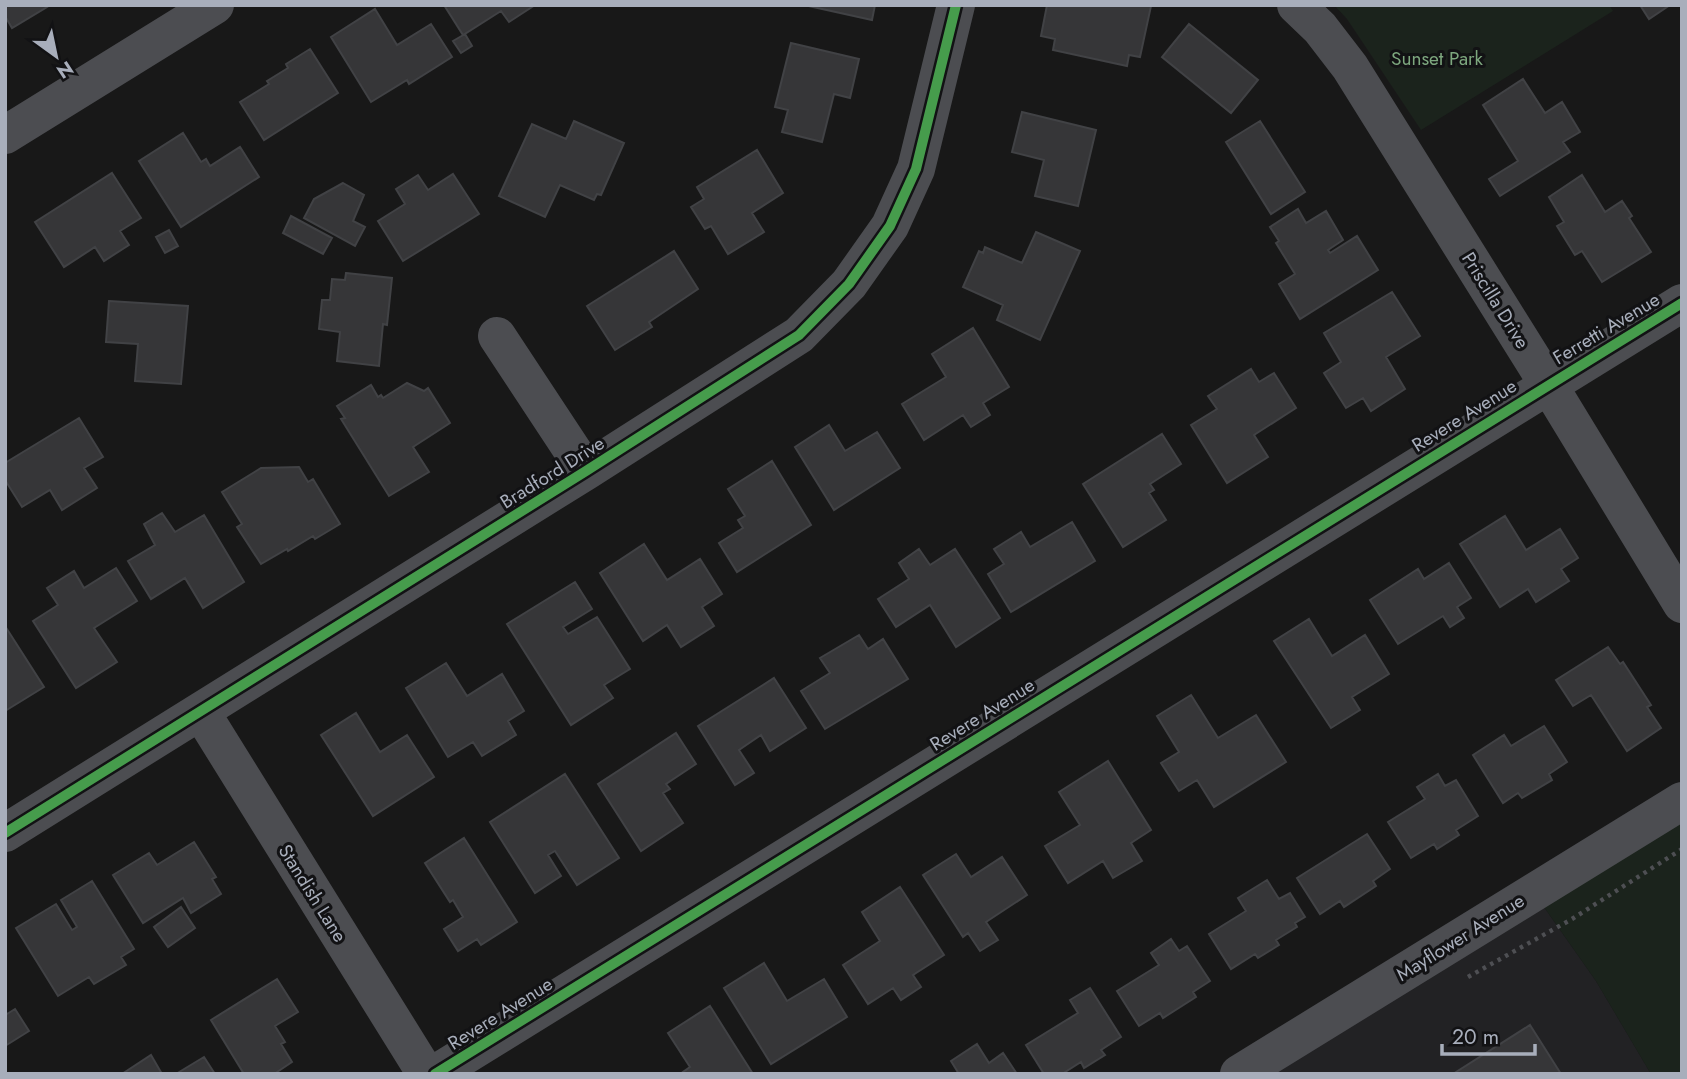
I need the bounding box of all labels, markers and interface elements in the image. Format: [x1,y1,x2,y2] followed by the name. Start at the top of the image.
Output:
[21,21,91,91] north arrow
[1391,45,1484,72] park label: Sunset Park
[51,54,79,85] text: N
[1455,247,1536,354] street label: Priscilla Drive
[1548,286,1665,371] street label: Ferretti Avenue
[1407,372,1522,458] street label: Revere Avenue
[495,430,610,515] street label: Bradford Drive
[925,671,1040,757] street label: Revere Avenue
[272,839,353,948] street label: Standish Lane
[1391,887,1530,988] street label: Mayflower Avenue
[443,970,558,1056] street label: Revere Avenue
[1442,1012,1535,1056] scale bar
[1452,1022,1499,1052] text: 20 m

